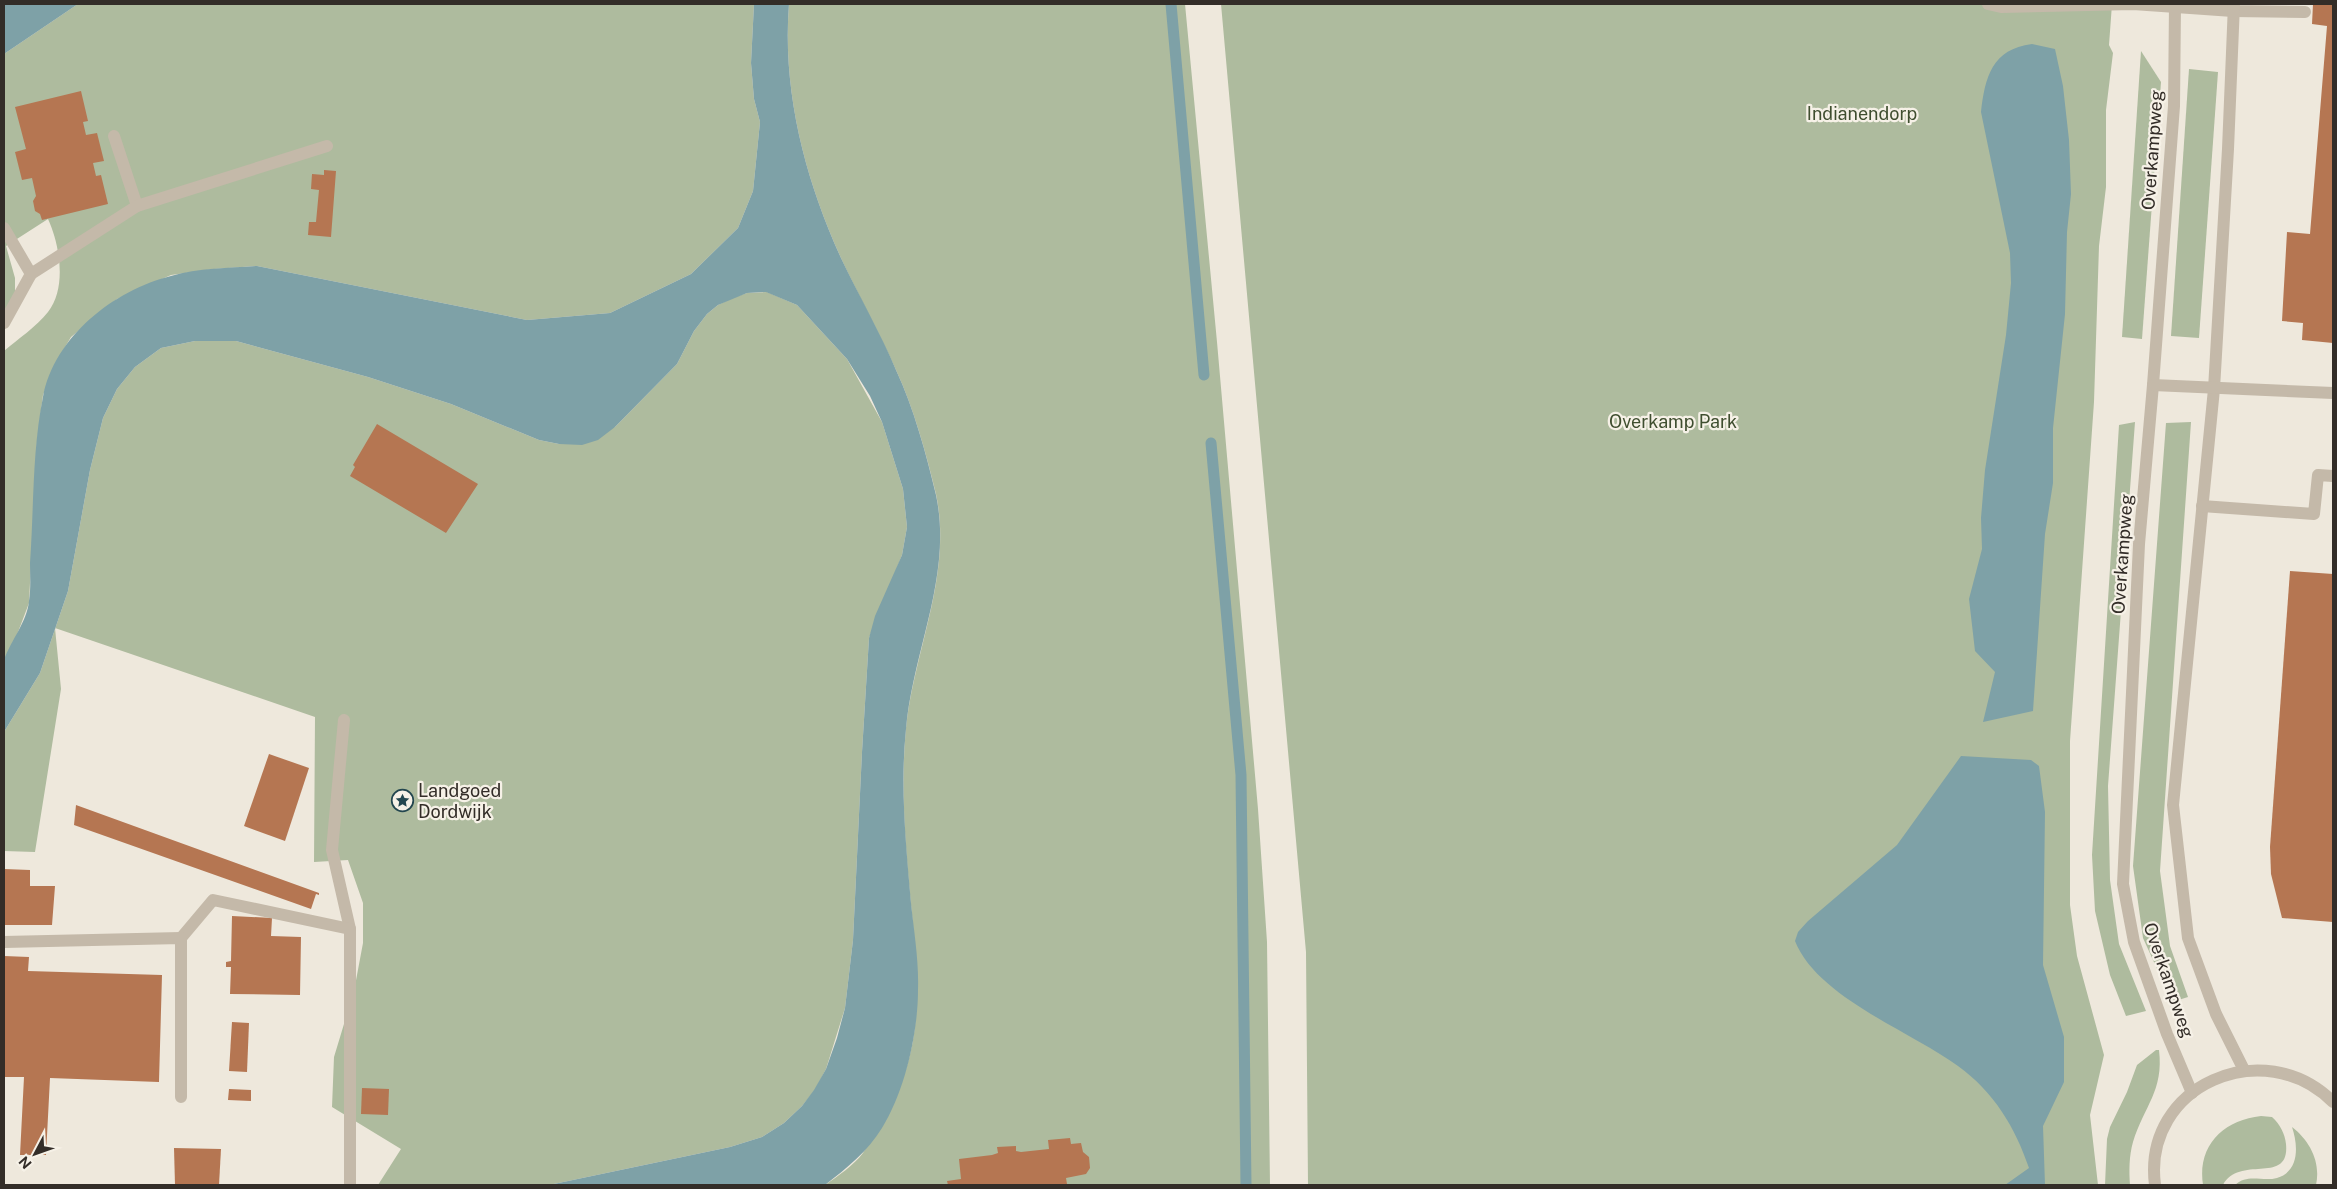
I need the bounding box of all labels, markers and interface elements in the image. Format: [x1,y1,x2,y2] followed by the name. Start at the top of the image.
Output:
[2137,89,2167,211] street label: Overkampweg
[1807,103,1917,124] park label: Indianendorp
[1609,411,1737,432] park label: Overkamp Park
[2107,493,2137,615] street label: Overkampweg
[418,780,501,822] place label: Landgoed Dordwijk
[390,788,414,812] place icon: Landgoed Dordwijk
[2139,920,2199,1040] street label: Overkampweg
[10,1129,60,1179] north arrow
[16,1153,35,1172] text: N

